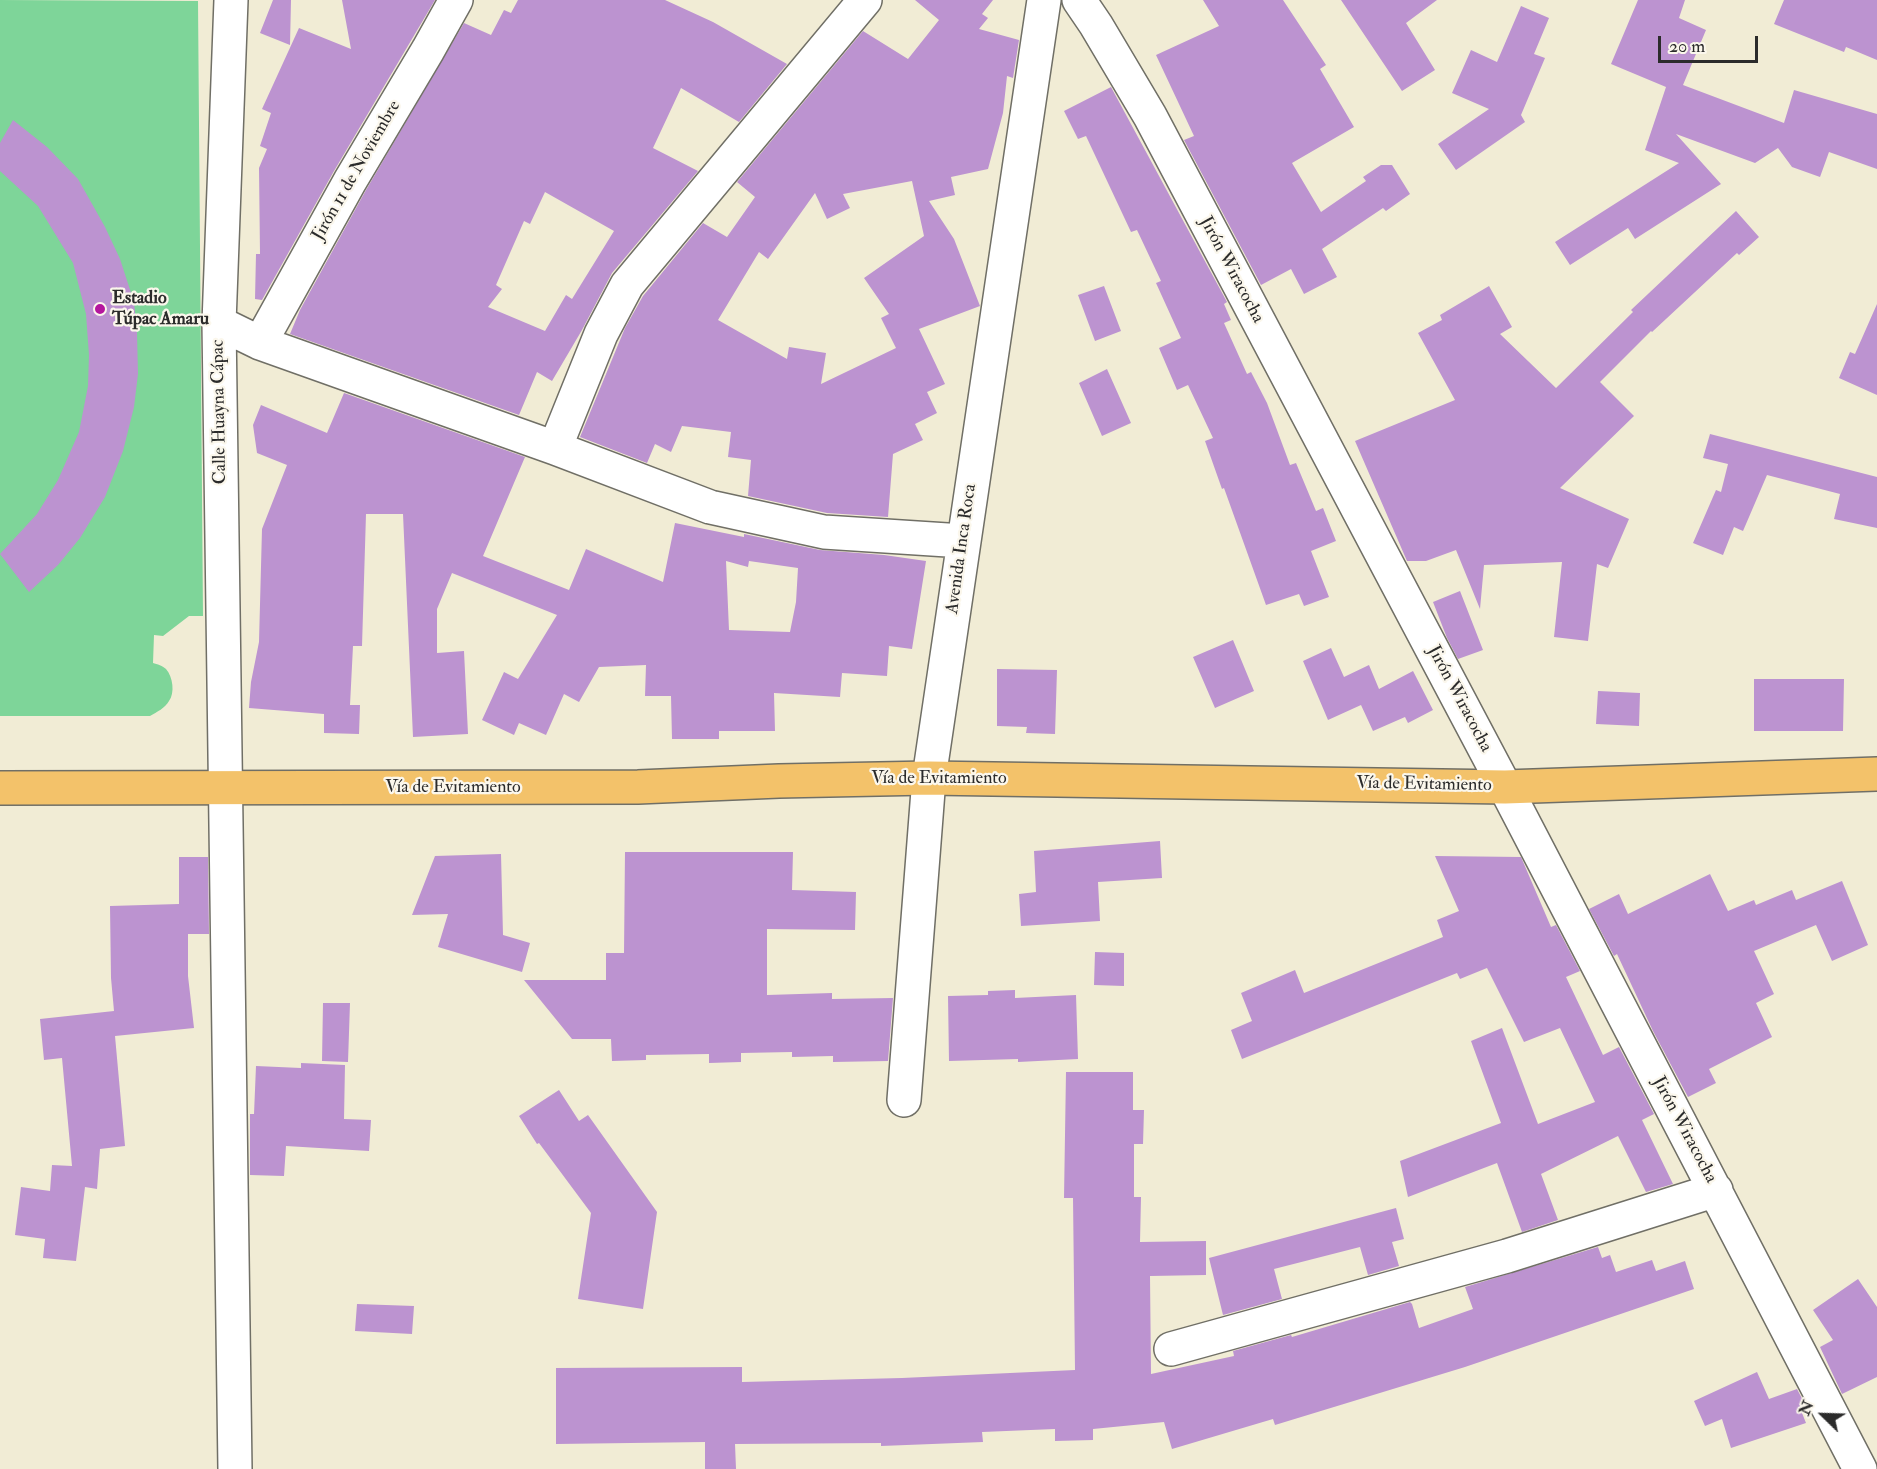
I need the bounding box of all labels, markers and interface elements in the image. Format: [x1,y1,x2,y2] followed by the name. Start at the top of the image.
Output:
[1661,24,1762,62] scale bar
[1669,35,1705,58] text: 20 m
[308,97,406,245] street label: Jirón 11 de Noviembre
[1194,213,1268,327] street label: Jirón Wiracocha
[112,288,209,330] place label: Estadio Túpac Amaru
[93,302,107,316] marker: Estadio Túpac Amaru
[208,339,232,485] street label: Calle Huayna Cápac
[942,483,982,615] street label: Avenida Inca Roca
[1422,642,1496,756] street label: Jirón Wiracocha
[871,768,1007,790] street label: Vía de Evitamiento
[1356,773,1492,797] street label: Vía de Evitamiento
[385,777,521,799] street label: Vía de Evitamiento
[1647,1073,1721,1187] street label: Jirón Wiracocha
[1793,1385,1853,1445] north arrow
[1794,1397,1818,1418] text: N

